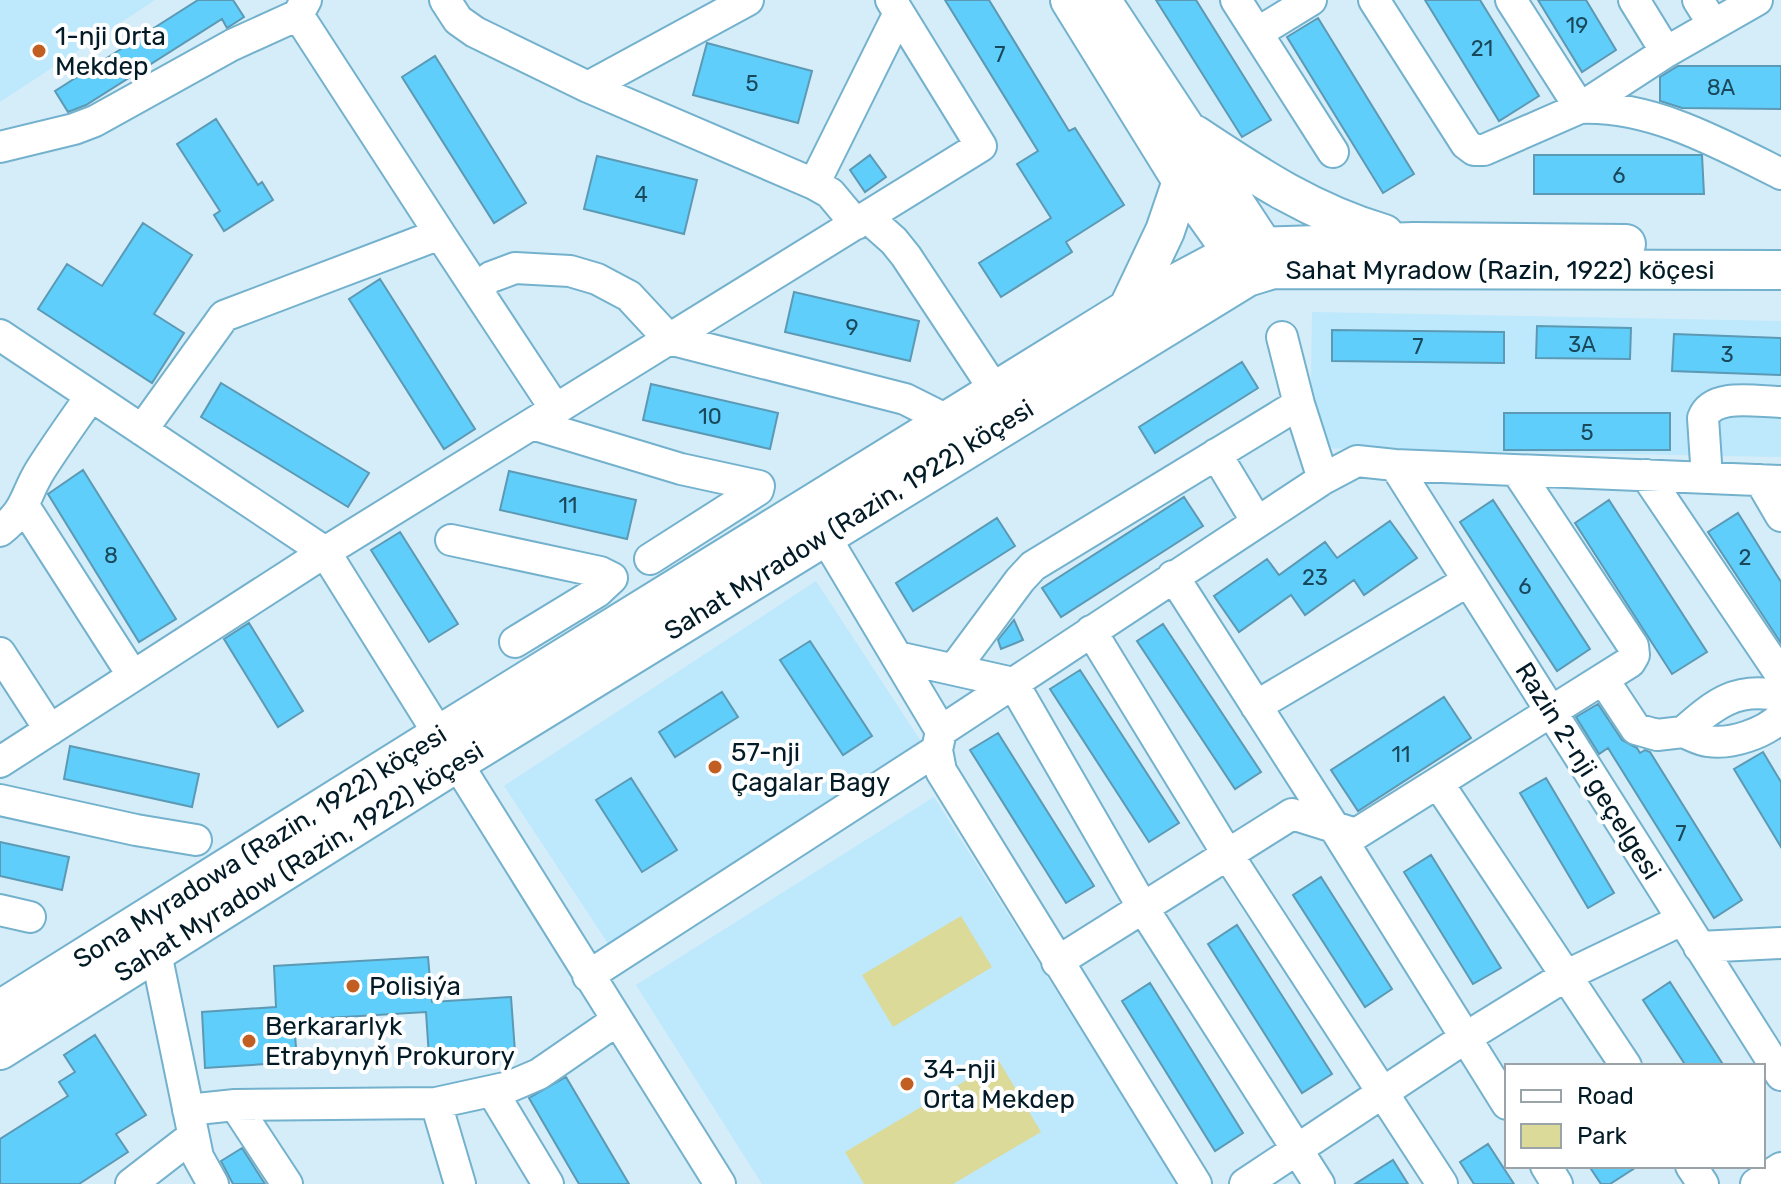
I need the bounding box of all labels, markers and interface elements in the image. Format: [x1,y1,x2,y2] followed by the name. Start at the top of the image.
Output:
[1566,12,1588,39] house number: 19
[55,21,166,82] place label: 1-nji Orta Mekdep
[1471,35,1493,62] house number: 21
[994,41,1006,68] house number: 7
[30,42,48,60] marker: 1-nji Orta Mekdep
[745,70,759,97] house number: 5
[1707,74,1736,101] house number: 8A
[1612,162,1626,189] house number: 6
[634,181,648,208] house number: 4
[1285,255,1715,286] street label: Sahat Myradow (Razin, 1922) köçesi
[845,314,859,341] house number: 9
[1568,331,1596,358] house number: 3A
[1412,333,1424,360] house number: 7
[1720,341,1734,368] house number: 3
[659,393,1039,647] street label: Sahat Myradow (Razin, 1922) köçesi
[698,403,722,430] house number: 10
[1580,419,1594,446] house number: 5
[559,492,577,519] house number: 11
[104,542,118,569] house number: 8
[1739,544,1751,571] house number: 2
[1302,564,1328,591] house number: 23
[1518,573,1532,600] house number: 6
[1509,657,1667,885] street label: Razin 2-nji geçelgesi
[68,719,452,975] street label: Sona Myradowa (Razin, 1922) köçesi
[109,735,489,989] street label: Sahat Myradow (Razin, 1922) köçesi
[731,737,890,798] place label: 57-nji Çagalar Bagy
[1392,741,1410,768] house number: 11
[706,758,724,776] marker: 57-nji Çagalar Bagy
[1675,820,1687,847] house number: 7
[369,971,461,1002] place label: Polisiýa
[344,977,362,995] marker: Polisiýa
[265,1011,515,1072] place label: Berkararlyk Etrabynyň Prokurory
[240,1032,258,1050] marker: Berkararlyk Etrabynyň Prokurory
[923,1054,1075,1115] place label: 34-nji Orta Mekdep
[1505,1064,1765,1168] legend
[898,1075,916,1093] marker: 34-nji Orta Mekdep
[1577,1082,1634,1110] text: Road
[1577,1122,1628,1150] text: Park

